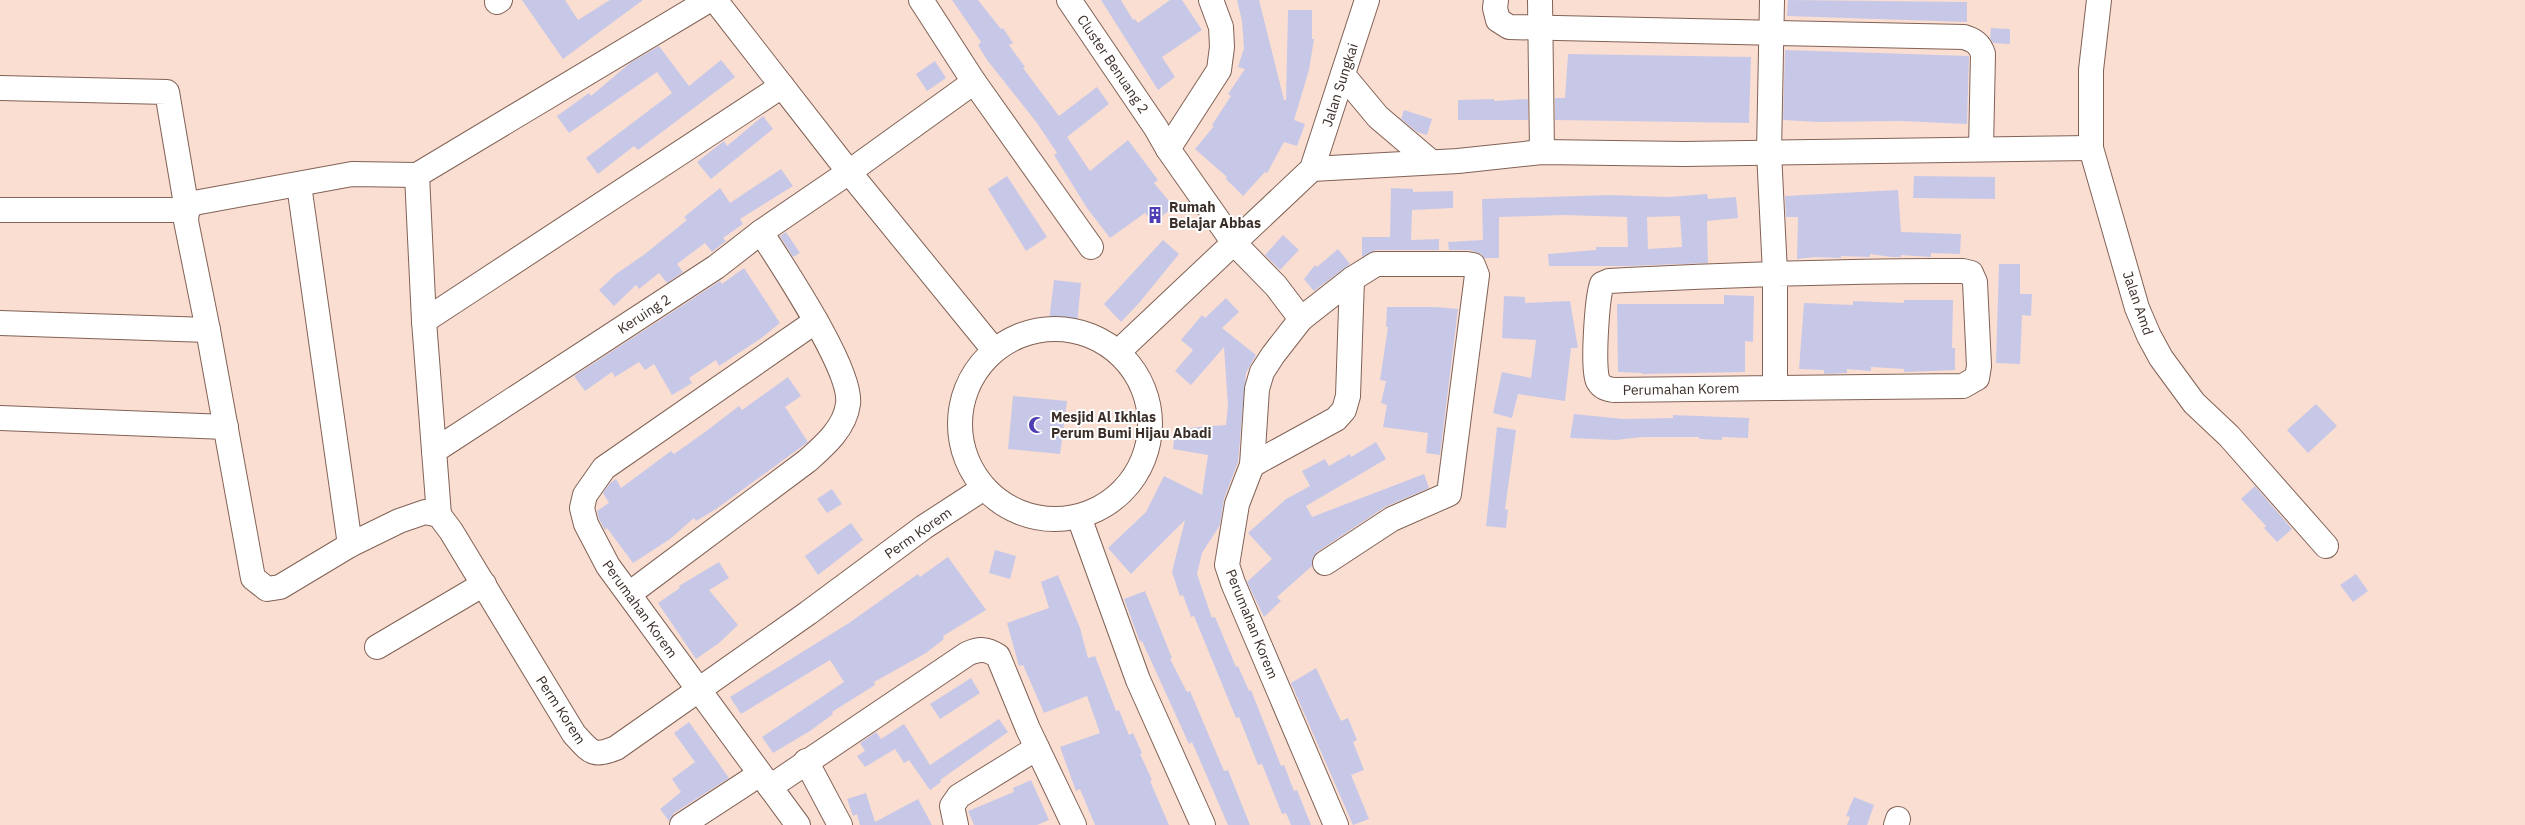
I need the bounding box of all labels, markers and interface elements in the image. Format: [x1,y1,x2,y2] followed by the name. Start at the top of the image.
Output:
[1073,11,1153,117] street label: Cluster Benuang 2
[1318,41,1362,129] street label: Jalan Sungkai
[1169,198,1261,232] place label: Rumah Belajar Abbas
[1145,205,1165,225] building icon: Rumah Belajar Abbas
[2119,269,2157,337] street label: Jalan Amd
[614,290,674,338] street label: Keruing 2
[1622,379,1740,399] street label: Perumahan Korem
[1051,408,1211,442] place label: Mesjid Al Ikhlas Perum Bumi Hijau Abadi
[1027,415,1047,435] mosque icon: Mesjid Al Ikhlas Perum Bumi Hijau Abadi
[881,503,955,563] street label: Perm Korem
[598,556,682,662] street label: Perumahan Korem
[1222,567,1282,681] street label: Perumahan Korem
[532,672,590,748] street label: Perm Korem

